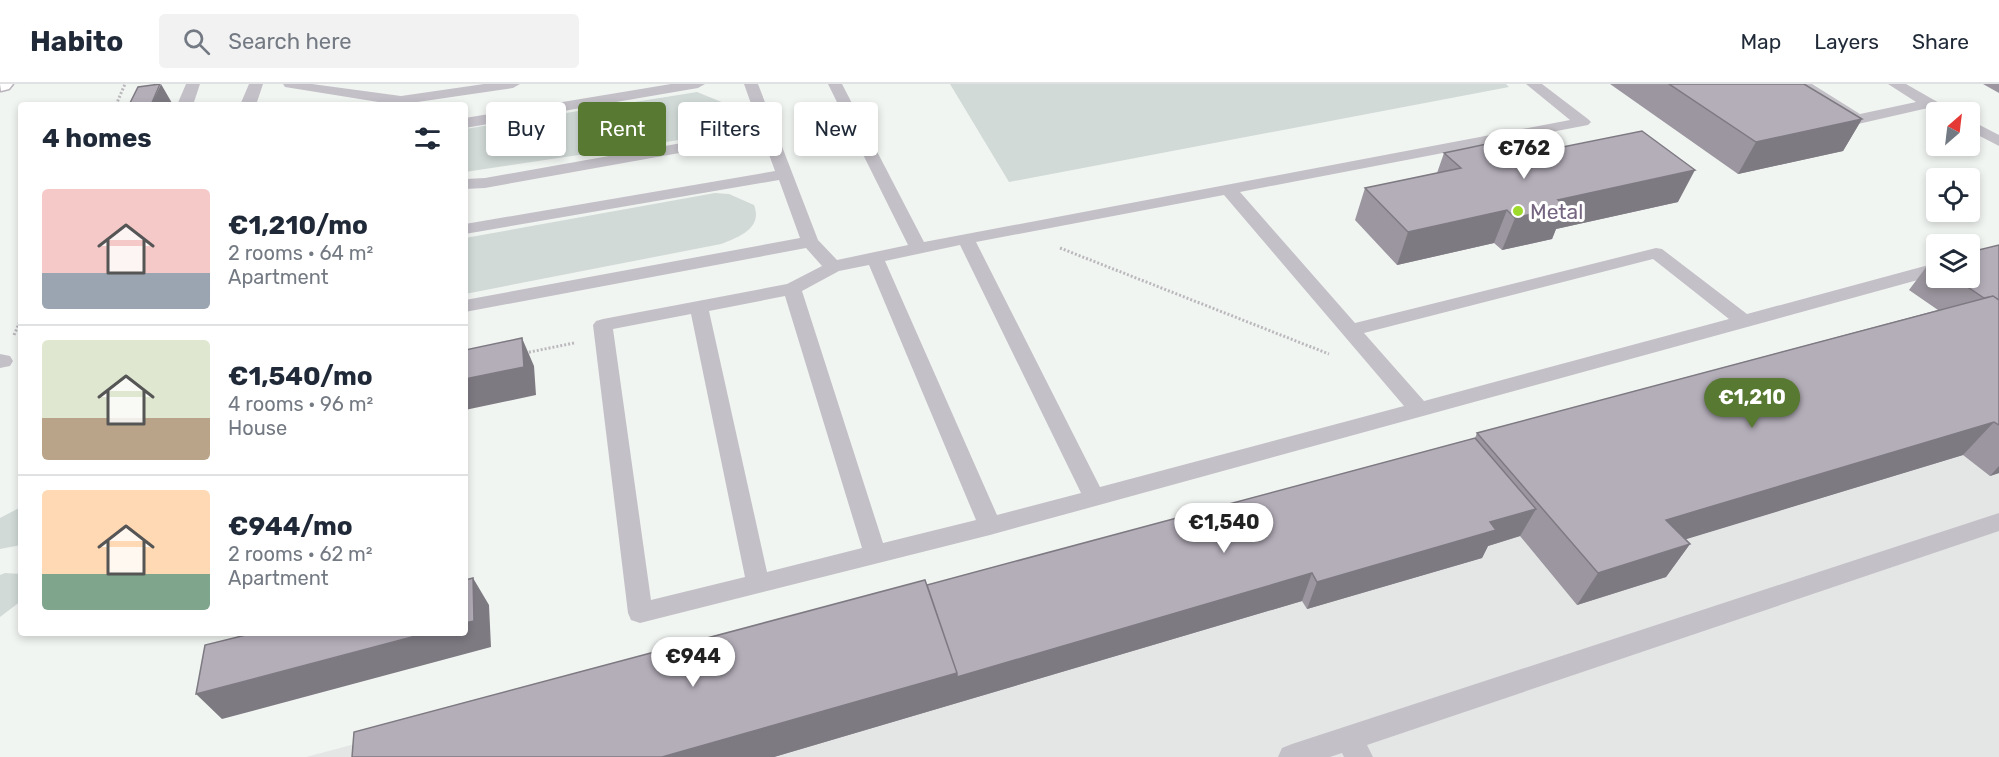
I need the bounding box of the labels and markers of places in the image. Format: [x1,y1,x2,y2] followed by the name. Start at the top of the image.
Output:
[1488,129,1560,180] pin: €762
[1530,199,1583,224] place label: Metal
[1511,204,1525,218] marker: Metal
[1703,378,1801,429] pin: €1,210
[1175,503,1273,554] pin: €1,540
[657,637,729,688] pin: €944

